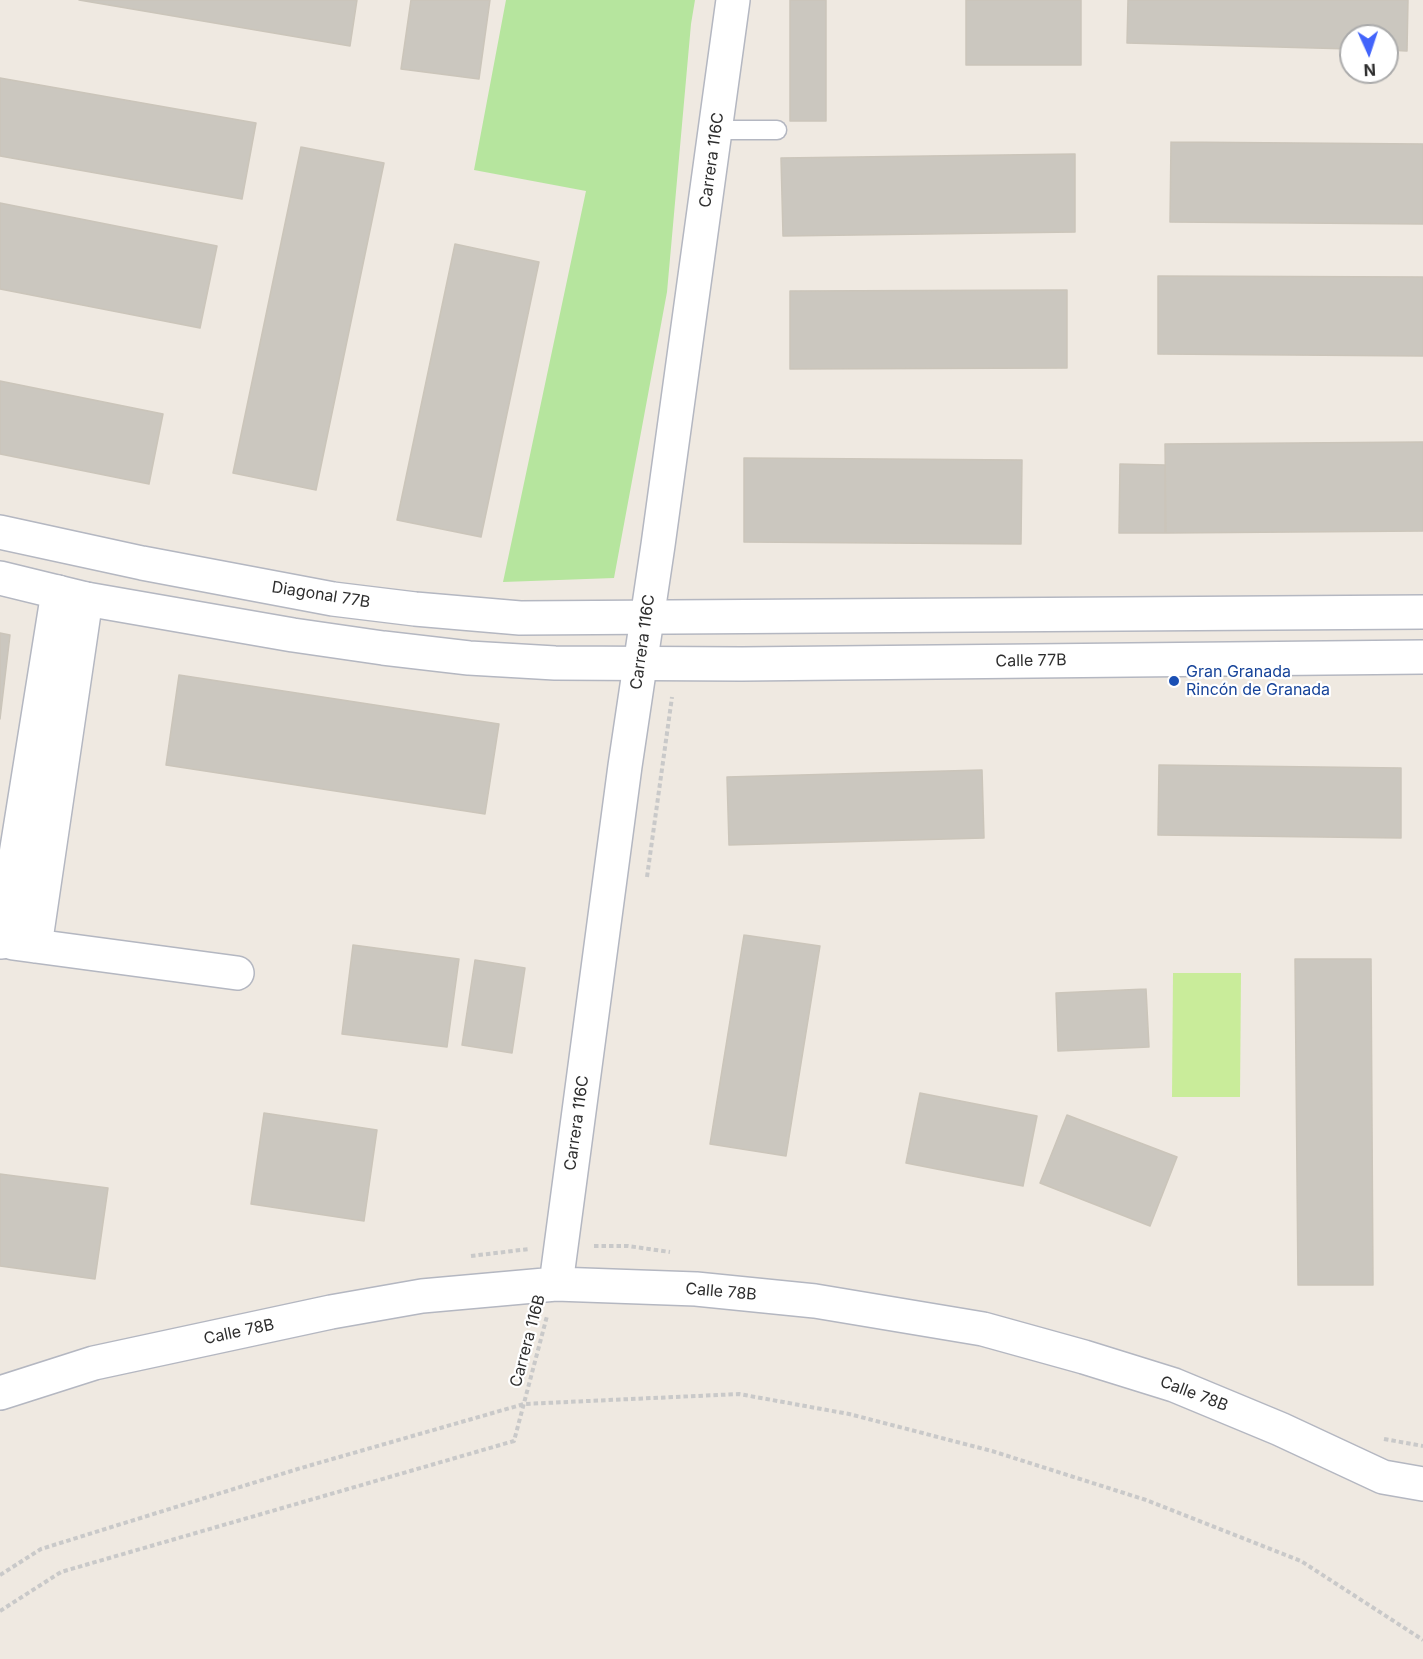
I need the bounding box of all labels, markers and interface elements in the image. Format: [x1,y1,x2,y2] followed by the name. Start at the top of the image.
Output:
[1339,24,1399,84] north arrow
[1363,60,1376,80] text: N
[696,111,728,209] street label: Carrera 116C
[270,578,372,612] street label: Diagonal 77B
[627,593,659,691] street label: Carrera 116C
[995,651,1067,671] street label: Calle 77B
[1186,662,1330,700] place label: Gran Granada Rincón de Granada
[1167,674,1181,688] marker: Gran Granada Rincón de Granada
[561,1074,593,1172] street label: Carrera 116C
[685,1279,757,1305] street label: Calle 78B
[506,1293,550,1389] street label: Carrera 116B
[202,1315,276,1349] street label: Calle 78B
[1157,1372,1231,1416] street label: Calle 78B

